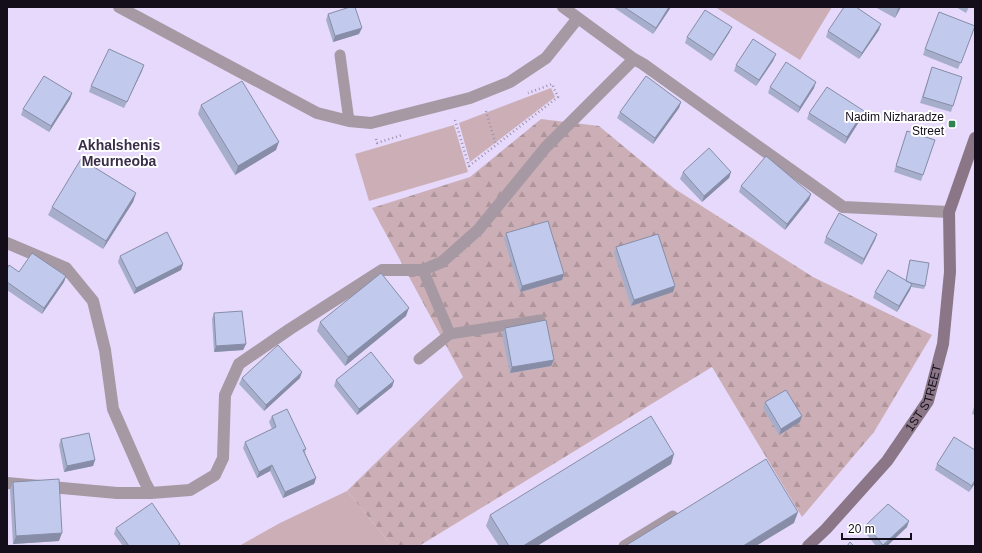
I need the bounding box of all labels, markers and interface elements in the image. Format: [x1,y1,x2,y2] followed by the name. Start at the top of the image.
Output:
[845,110,945,138] place label: Nadim Nizharadze Street
[947,119,957,129] marker: Nadim Nizharadze Street
[78,137,160,169] district label: Akhalshenis Meurneoba
[902,362,944,434] street label: 1ST STREET
[842,515,911,541] scale bar
[848,522,875,536] text: 20 m

